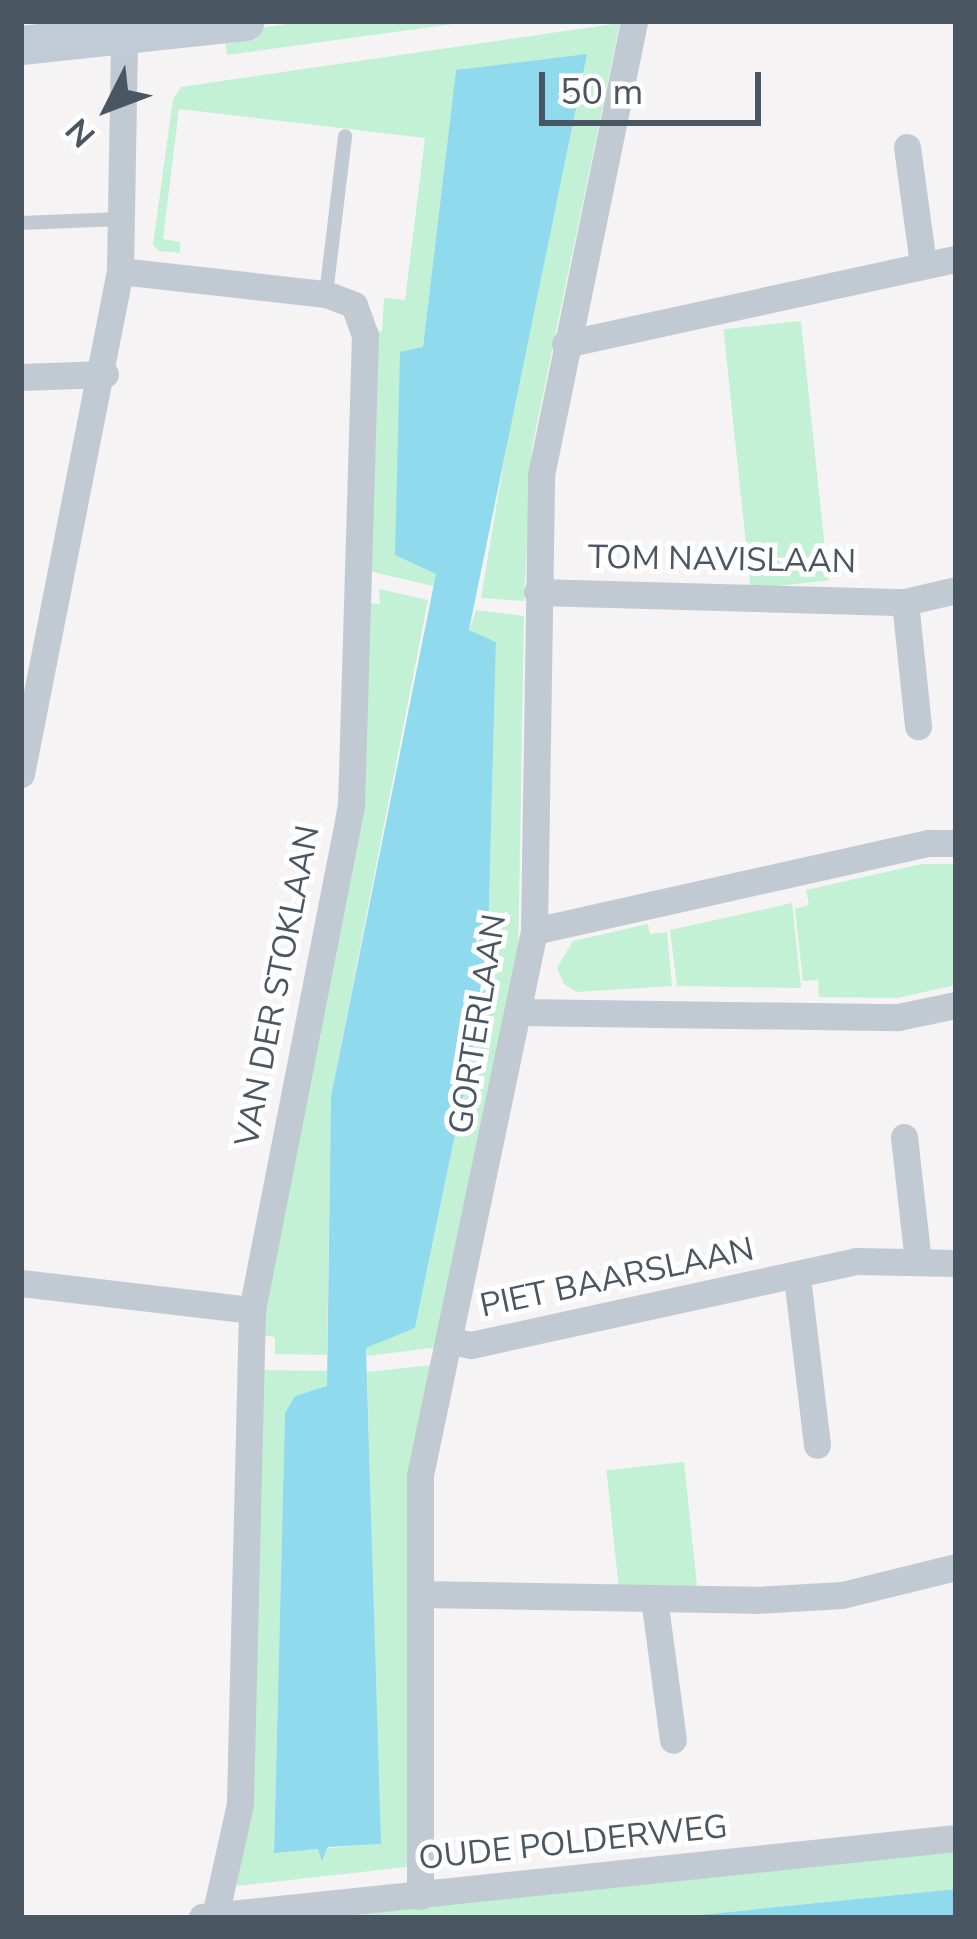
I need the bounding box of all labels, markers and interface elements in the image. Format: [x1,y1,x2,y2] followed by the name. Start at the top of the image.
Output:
[48,48,168,168] north arrow
[545,48,767,122] scale bar
[560,68,643,117] text: 50 m
[56,108,106,157] text: N
[587,538,857,582] street label: TOM NAVISLAAN
[227,822,329,1150] street label: VAN DER STOKLAAN
[441,911,515,1137] street label: GORTERLAAN
[477,1230,757,1326] street label: PIET BAARSLAAN
[417,1807,729,1879] street label: OUDE POLDERWEG

